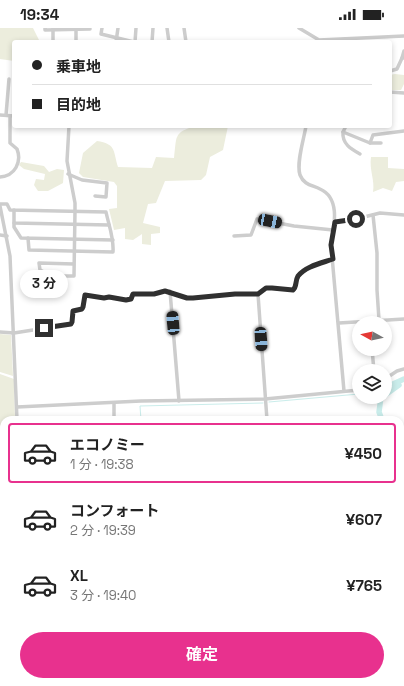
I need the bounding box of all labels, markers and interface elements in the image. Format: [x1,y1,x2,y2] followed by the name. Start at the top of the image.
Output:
[20,5,59,24] text: 19:34
[56,57,101,76] text: 乗車地
[56,95,101,114] text: 目的地
[347,210,365,228] route start
[257,213,283,229] car
[20,270,68,298] callout: 3 分
[32,275,56,292] text: 3 分
[166,311,180,335] car
[352,316,392,356] north arrow
[352,316,392,404] map controls
[35,319,53,337] route end
[254,327,268,351] car
[352,364,392,404] button: layers
[22,435,58,471] icon: car
[70,435,145,454] text: エコノミー
[344,444,382,463] text: ¥450
[70,456,134,473] text: 1 分 · 19:38
[22,501,58,537] icon: car
[70,501,160,520] text: コンフォート
[346,510,382,529] text: ¥607
[70,522,136,539] text: 2 分 · 19:39
[70,566,88,585] text: XL
[22,567,58,603] icon: car
[346,576,382,595] text: ¥765
[70,587,136,604] text: 3 分 · 19:40
[20,632,384,678] button: 確定

